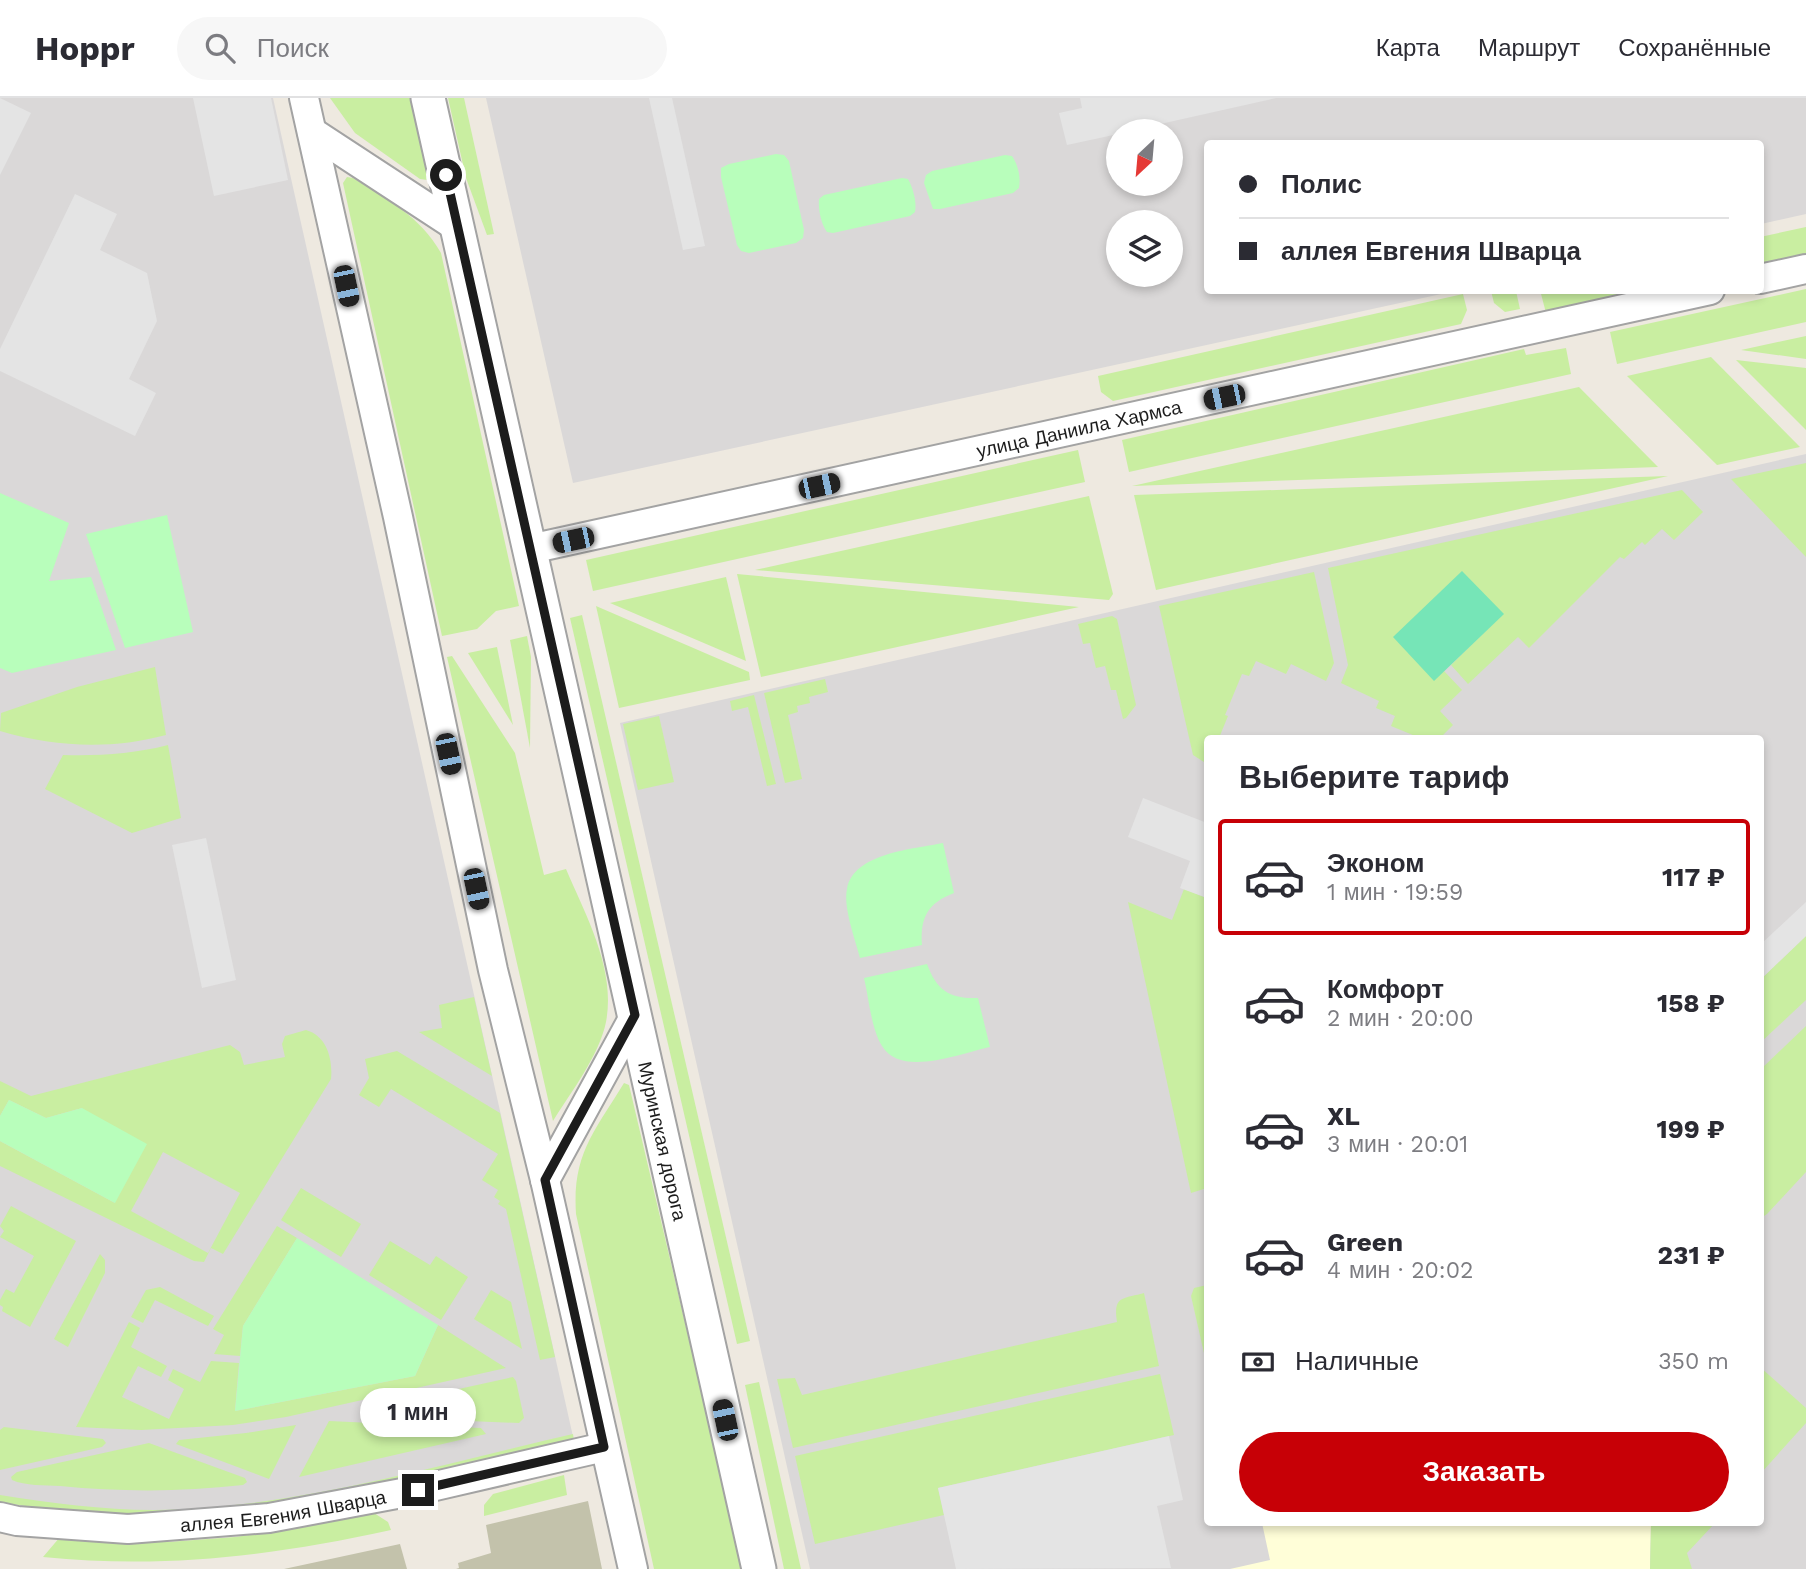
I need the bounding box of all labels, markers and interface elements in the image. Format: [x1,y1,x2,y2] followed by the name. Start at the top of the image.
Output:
[177,17,667,80] search box
[35,29,135,68] text: Hoppr
[201,29,239,67] icon: search
[257,33,329,63] text: Поиск
[1376,34,1440,62] text: Карта
[1478,34,1580,62] text: Маршрут
[1618,34,1771,62] text: Сохранённые
[1106,119,1183,196] north arrow
[1106,119,1183,287] map controls
[430,159,462,191] route start
[1281,169,1362,199] text: Полис
[1106,210,1183,287] button: layers
[1281,236,1581,266] text: аллея Евгения Шварца
[332,263,361,309] car
[1202,382,1247,412] car
[974,395,1184,462] street label: улица Даниила Хармса
[797,471,842,501] car
[551,525,596,555] car
[434,731,463,777] car
[1239,758,1510,796] text: Выберите тариф
[1243,846,1306,909] icon: car
[1327,848,1425,878] text: Эконом
[1662,862,1725,892] text: 117 ₽
[462,866,491,912] car
[1327,879,1463,906] text: 1 мин · 19:59
[1243,972,1306,1035] icon: car
[1327,974,1444,1004] text: Комфорт
[1657,988,1725,1018] text: 158 ₽
[1327,1005,1474,1032] text: 2 мин · 20:00
[634,1059,692,1223] street label: Муринская дорога
[1243,1098,1306,1161] icon: car
[1327,1101,1360,1131] text: XL
[1656,1114,1725,1144] text: 199 ₽
[1327,1131,1468,1158] text: 3 мин · 20:01
[1243,1224,1306,1287] icon: car
[1327,1227,1403,1257] text: Green
[1658,1240,1725,1270] text: 231 ₽
[1327,1257,1473,1284] text: 4 мин · 20:02
[1239,1343,1277,1381] icon: cash
[1295,1346,1419,1376] text: Наличные
[1658,1348,1729,1375] text: 350 m
[360,1388,476,1438] callout: 1 мин
[711,1397,740,1443] car
[387,1399,449,1426] text: 1 мин
[1239,1432,1729,1512] button: Заказать
[402,1474,434,1506] route end
[179,1485,388,1536] street label: аллея Евгения Шварца

